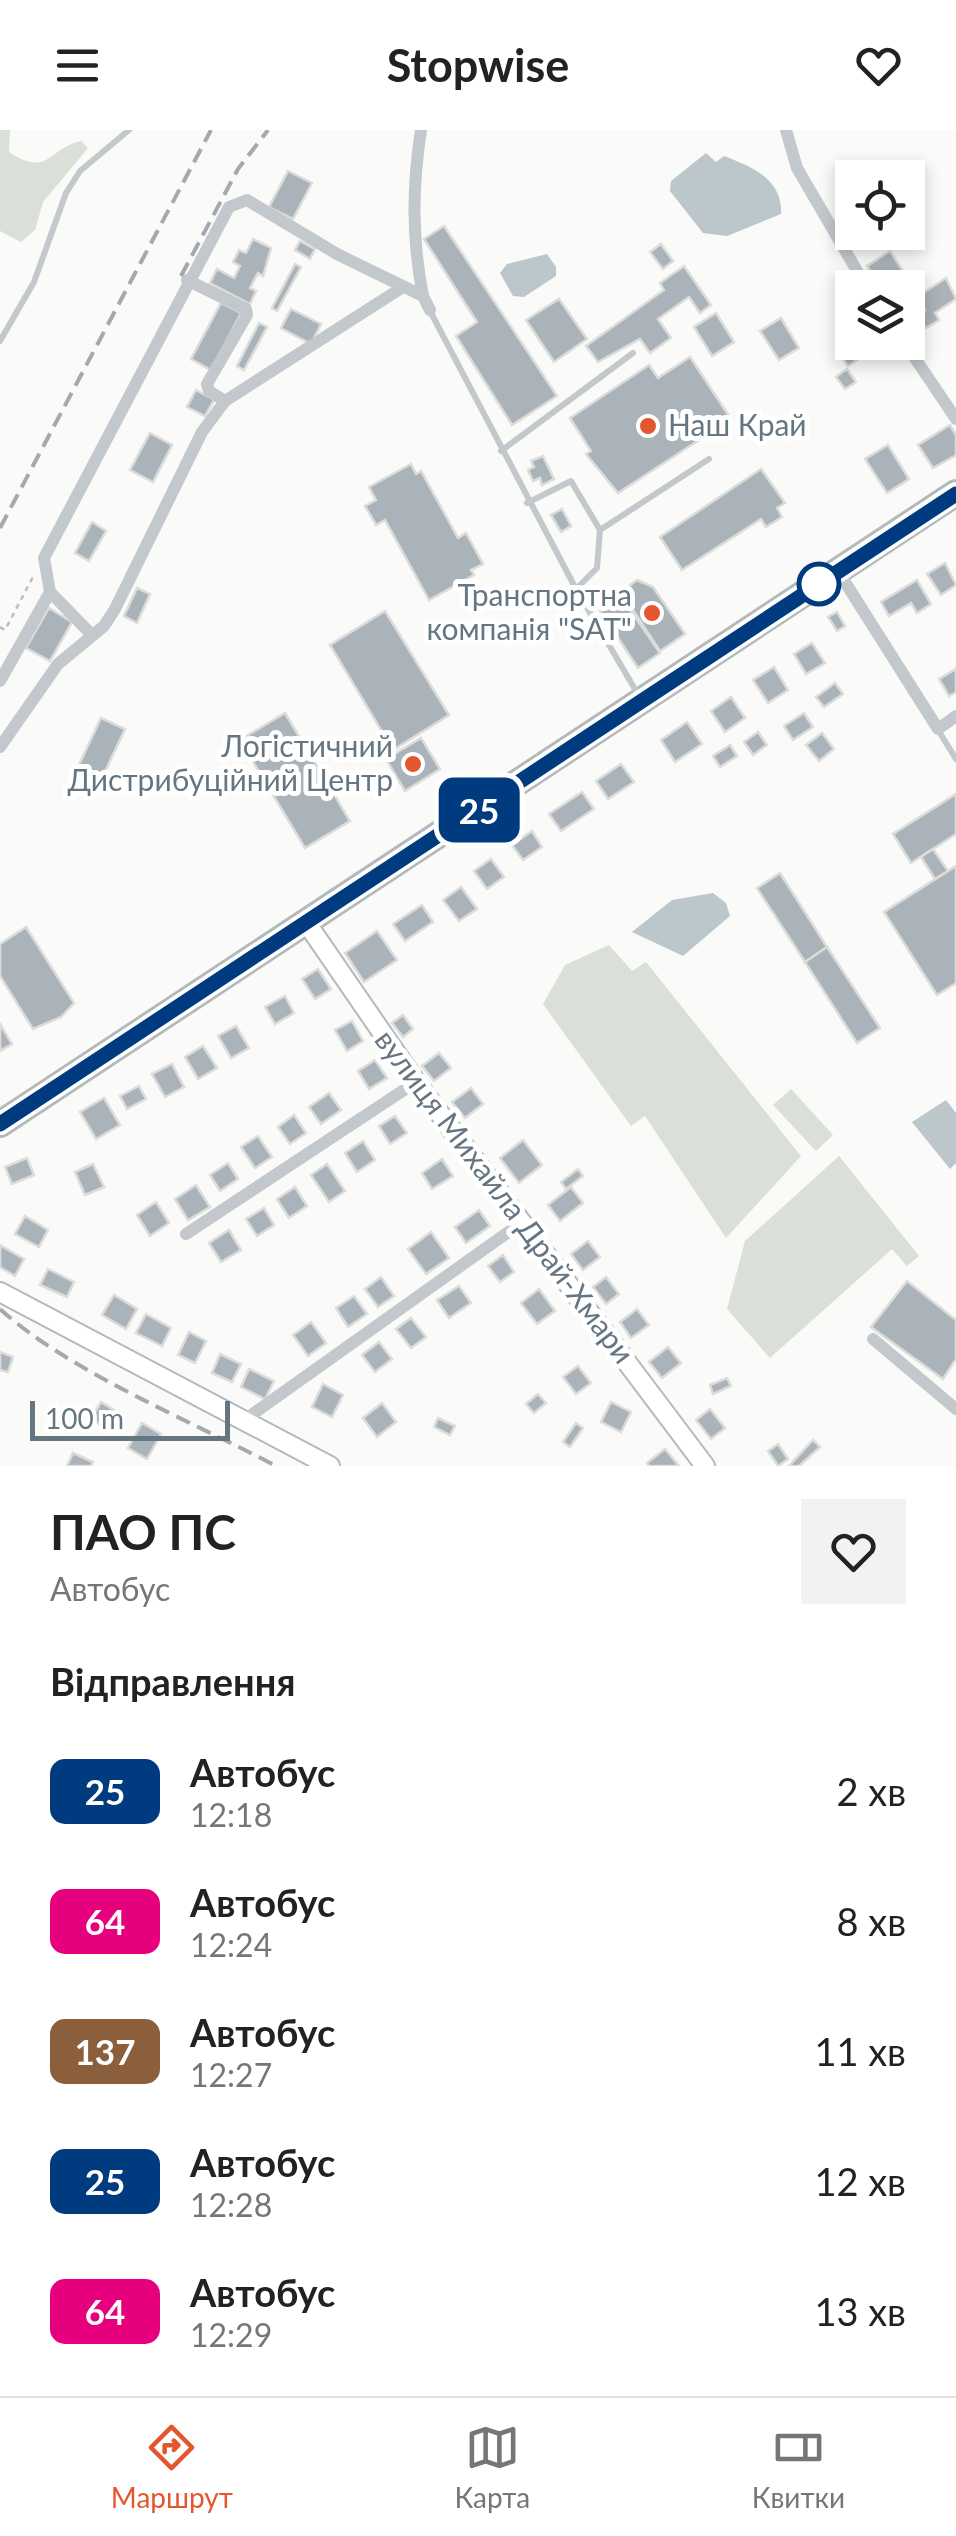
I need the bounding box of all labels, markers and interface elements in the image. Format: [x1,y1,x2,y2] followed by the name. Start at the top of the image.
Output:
[50,38,105,93] icon: menu
[387,38,569,92] text: Stopwise
[851,38,906,93] icon: heart
[835,160,925,360] map controls
[835,160,925,250] button: locate
[835,270,925,360] button: layers
[668,406,807,442] place label: Наш Край
[637,415,659,437] marker: Наш Край
[798,563,840,605] unlabelled marker
[427,576,632,646] place label: Транспортна компанія "SAT"
[641,602,663,624] marker: Транспортна компанія "SAT"
[68,727,393,797] place label: Логістичний Дистрибуційний Центр
[402,753,424,775] marker: Логістичний Дистрибуційний Центр
[434,778,524,842] line badge: 25
[459,789,499,831] text: 25
[368,1022,643,1370] street label: вулиця Михайла Драй-Хмари
[30,1396,230,1440] scale bar
[45,1401,124,1435] text: 100 m
[801,1499,906,1604] button: heart
[50,1503,236,1560] text: ПАО ПС
[50,1569,170,1608] text: Автобус
[50,1658,296,1704] text: Відправлення
[190,1749,335,1795] text: Автобус
[836,1768,906,1814] text: 2 хв
[85,1770,125,1812] text: 25
[190,1795,272,1834] text: 12:18
[190,1879,335,1925] text: Автобус
[836,1898,906,1944] text: 8 хв
[85,1900,125,1942] text: 64
[190,1925,272,1964] text: 12:24
[190,2009,335,2055] text: Автобус
[814,2028,906,2074] text: 11 хв
[75,2030,135,2072] text: 137
[190,2055,272,2094] text: 12:27
[190,2139,335,2185] text: Автобус
[814,2158,906,2204] text: 12 хв
[85,2160,125,2202] text: 25
[190,2185,272,2224] text: 12:28
[190,2269,335,2315] text: Автобус
[814,2288,906,2334] text: 13 хв
[85,2290,125,2332] text: 64
[190,2315,272,2354] text: 12:29
[111,2420,233,2514] tab: Маршрут
[455,2420,530,2514] tab: Карта
[752,2420,845,2514] tab: Квитки

